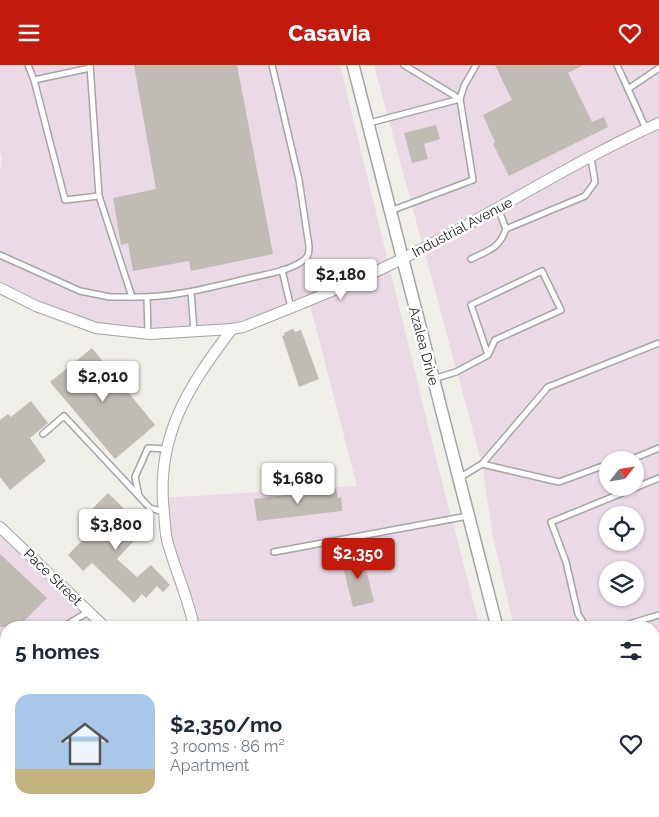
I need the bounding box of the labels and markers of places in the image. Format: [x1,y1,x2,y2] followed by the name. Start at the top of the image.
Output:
[300,259,382,301] pin: $2,180
[62,361,144,403] pin: $2,010
[257,463,339,505] pin: $1,680
[75,509,157,551] pin: $3,800
[317,537,399,580] pin: $2,350

